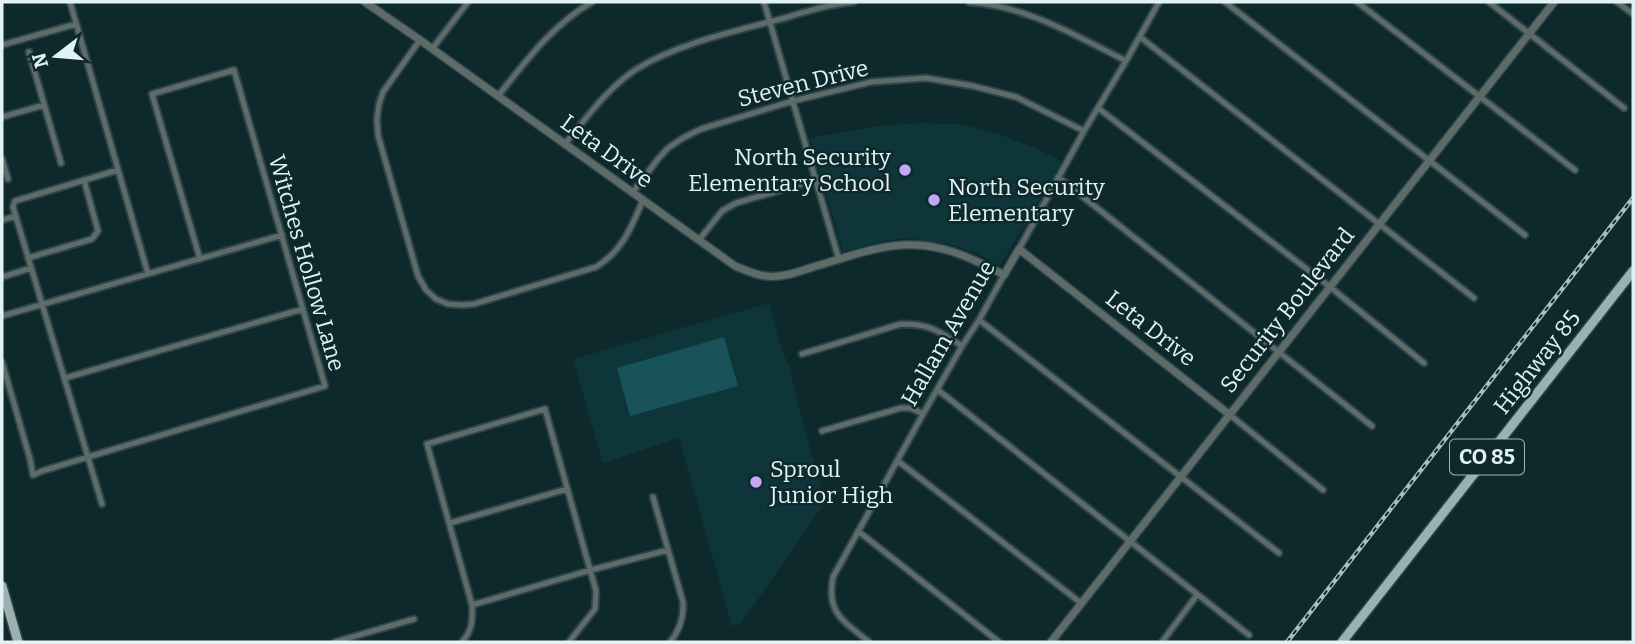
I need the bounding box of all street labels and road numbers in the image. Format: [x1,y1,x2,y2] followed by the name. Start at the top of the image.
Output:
[735,53,871,113] street label: Steven Drive
[556,108,658,194] street label: Leta Drive
[263,152,351,374] street label: Witches Hollow Lane
[1214,222,1360,398] street label: Security Boulevard
[895,255,1001,411] street label: Hallam Avenue
[1100,284,1202,372] street label: Leta Drive
[1488,304,1586,420] street label: Highway 85
[1450,440,1524,475] road number: CO 85

